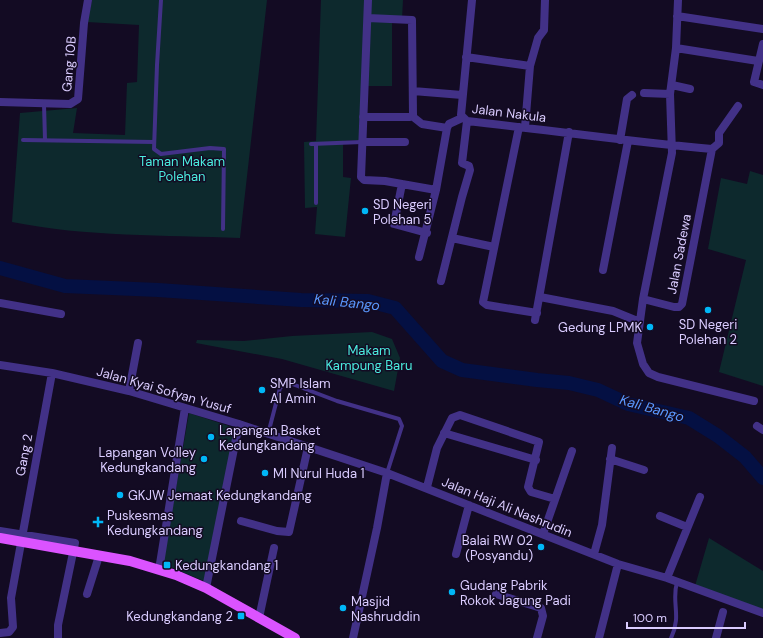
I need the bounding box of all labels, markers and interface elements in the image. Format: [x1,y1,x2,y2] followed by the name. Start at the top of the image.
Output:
[58,35,80,93] street label: Gang 10B
[471,100,547,126] street label: Jalan Nakula
[139,153,225,185] park label: Taman Makam Polehan
[373,196,432,228] place label: SD Negeri Polehan 5
[360,206,370,216] marker: SD Negeri Polehan 5
[663,213,695,295] street label: Jalan Sadewa
[313,290,381,314] water label: Kali Bango
[703,305,713,315] marker: SD Negeri Polehan 2
[679,316,737,348] place label: SD Negeri Polehan 2
[558,319,642,336] place label: Gedung LPMK
[645,322,655,332] marker: Gedung LPMK
[326,342,412,374] park label: Makam Kampung Baru
[95,363,234,418] street label: Jalan Kyai Sofyan Yusuf
[270,375,331,407] place label: SMP Islam Al Amin
[257,385,267,395] marker: SMP Islam Al Amin
[618,390,686,426] water label: Kali Bango
[219,422,321,454] place label: Lapangan Basket Kedungkandang
[12,432,36,478] street label: Gang 2
[206,432,216,442] marker: Lapangan Basket Kedungkandang
[98,444,196,476] place label: Lapangan Volley Kedungkandang
[199,454,209,464] marker: Lapangan Volley Kedungkandang
[273,465,365,482] place label: MI Nurul Huda 1
[260,468,270,478] marker: MI Nurul Huda 1
[439,473,575,541] street label: Jalan Haji Ali Nashrudin
[128,487,312,504] place label: GKJW Jemaat Kedungkandang
[115,490,125,500] marker: GKJW Jemaat Kedungkandang
[107,507,203,539] place label: Puskesmas Kedungkandang
[92,516,104,528] marker: Puskesmas Kedungkandang
[462,532,533,564] place label: Balai RW 02 (Posyandu)
[536,542,546,552] marker: Balai RW 02 (Posyandu)
[175,557,278,574] place label: Kedungkandang 1
[162,560,172,570] marker: Kedungkandang 1
[460,577,571,609] place label: Gudang Pabrik Rokok Jagung Padi
[447,587,457,597] marker: Gudang Pabrik Rokok Jagung Padi
[351,593,420,625] place label: Masjid Nashruddin
[338,603,348,613] marker: Masjid Nashruddin
[627,604,745,630] scale bar
[126,608,233,625] place label: Kedungkandang 2
[633,610,667,626] text: 100 m
[236,611,246,621] marker: Kedungkandang 2

